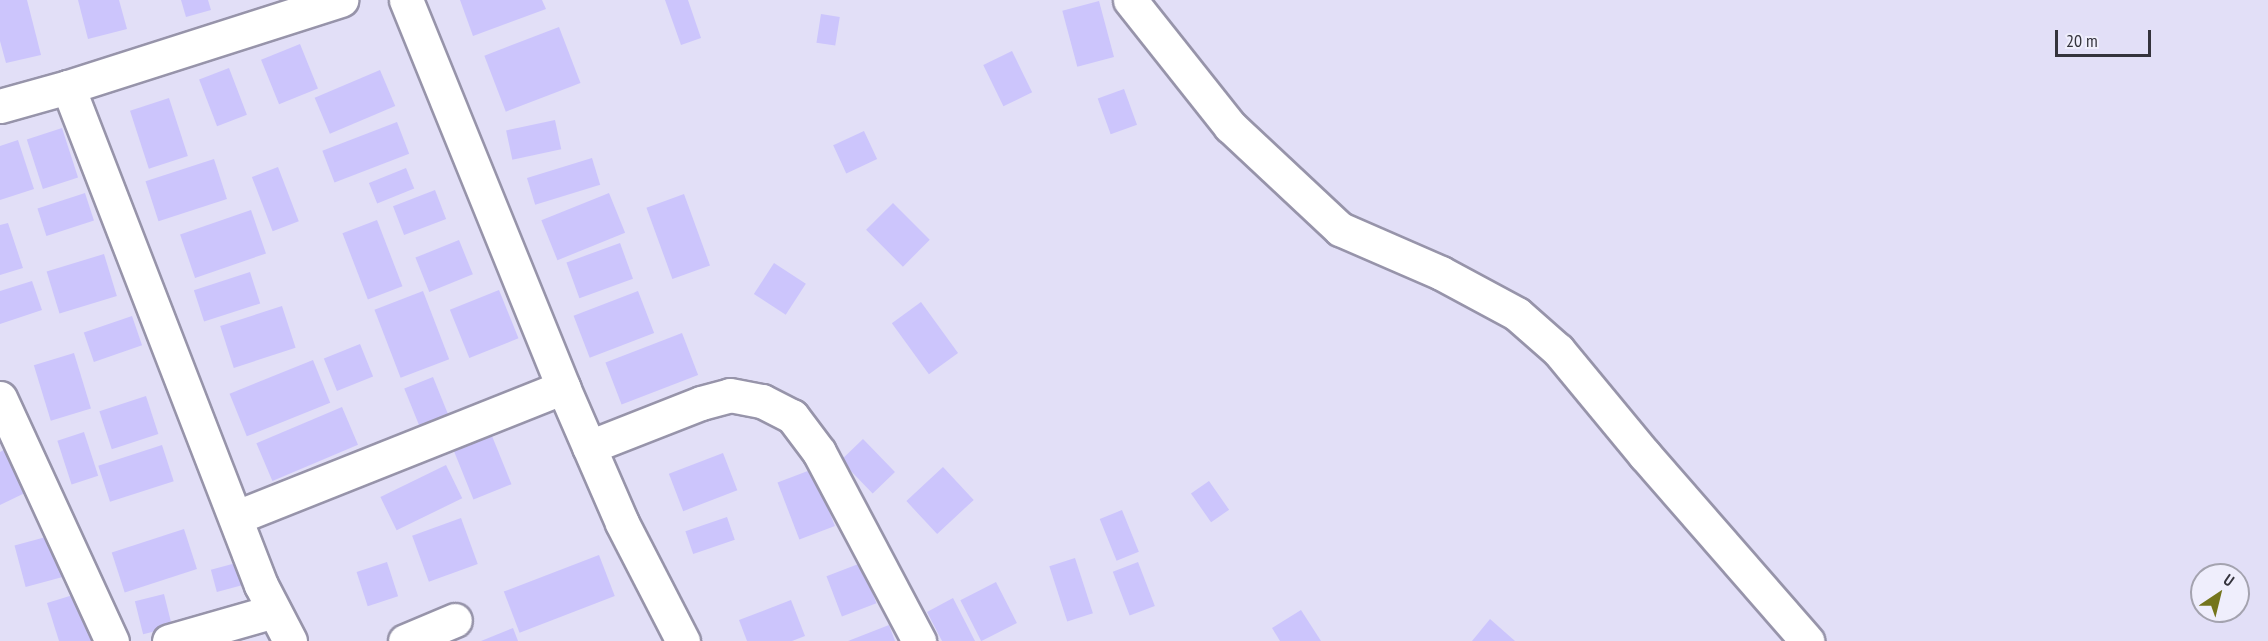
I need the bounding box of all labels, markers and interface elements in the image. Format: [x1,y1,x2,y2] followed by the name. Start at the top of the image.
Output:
[2058,18,2154,56] scale bar
[2066,29,2098,52] text: 20 m
[2190,563,2250,623] north arrow
[2220,569,2238,590] text: U

